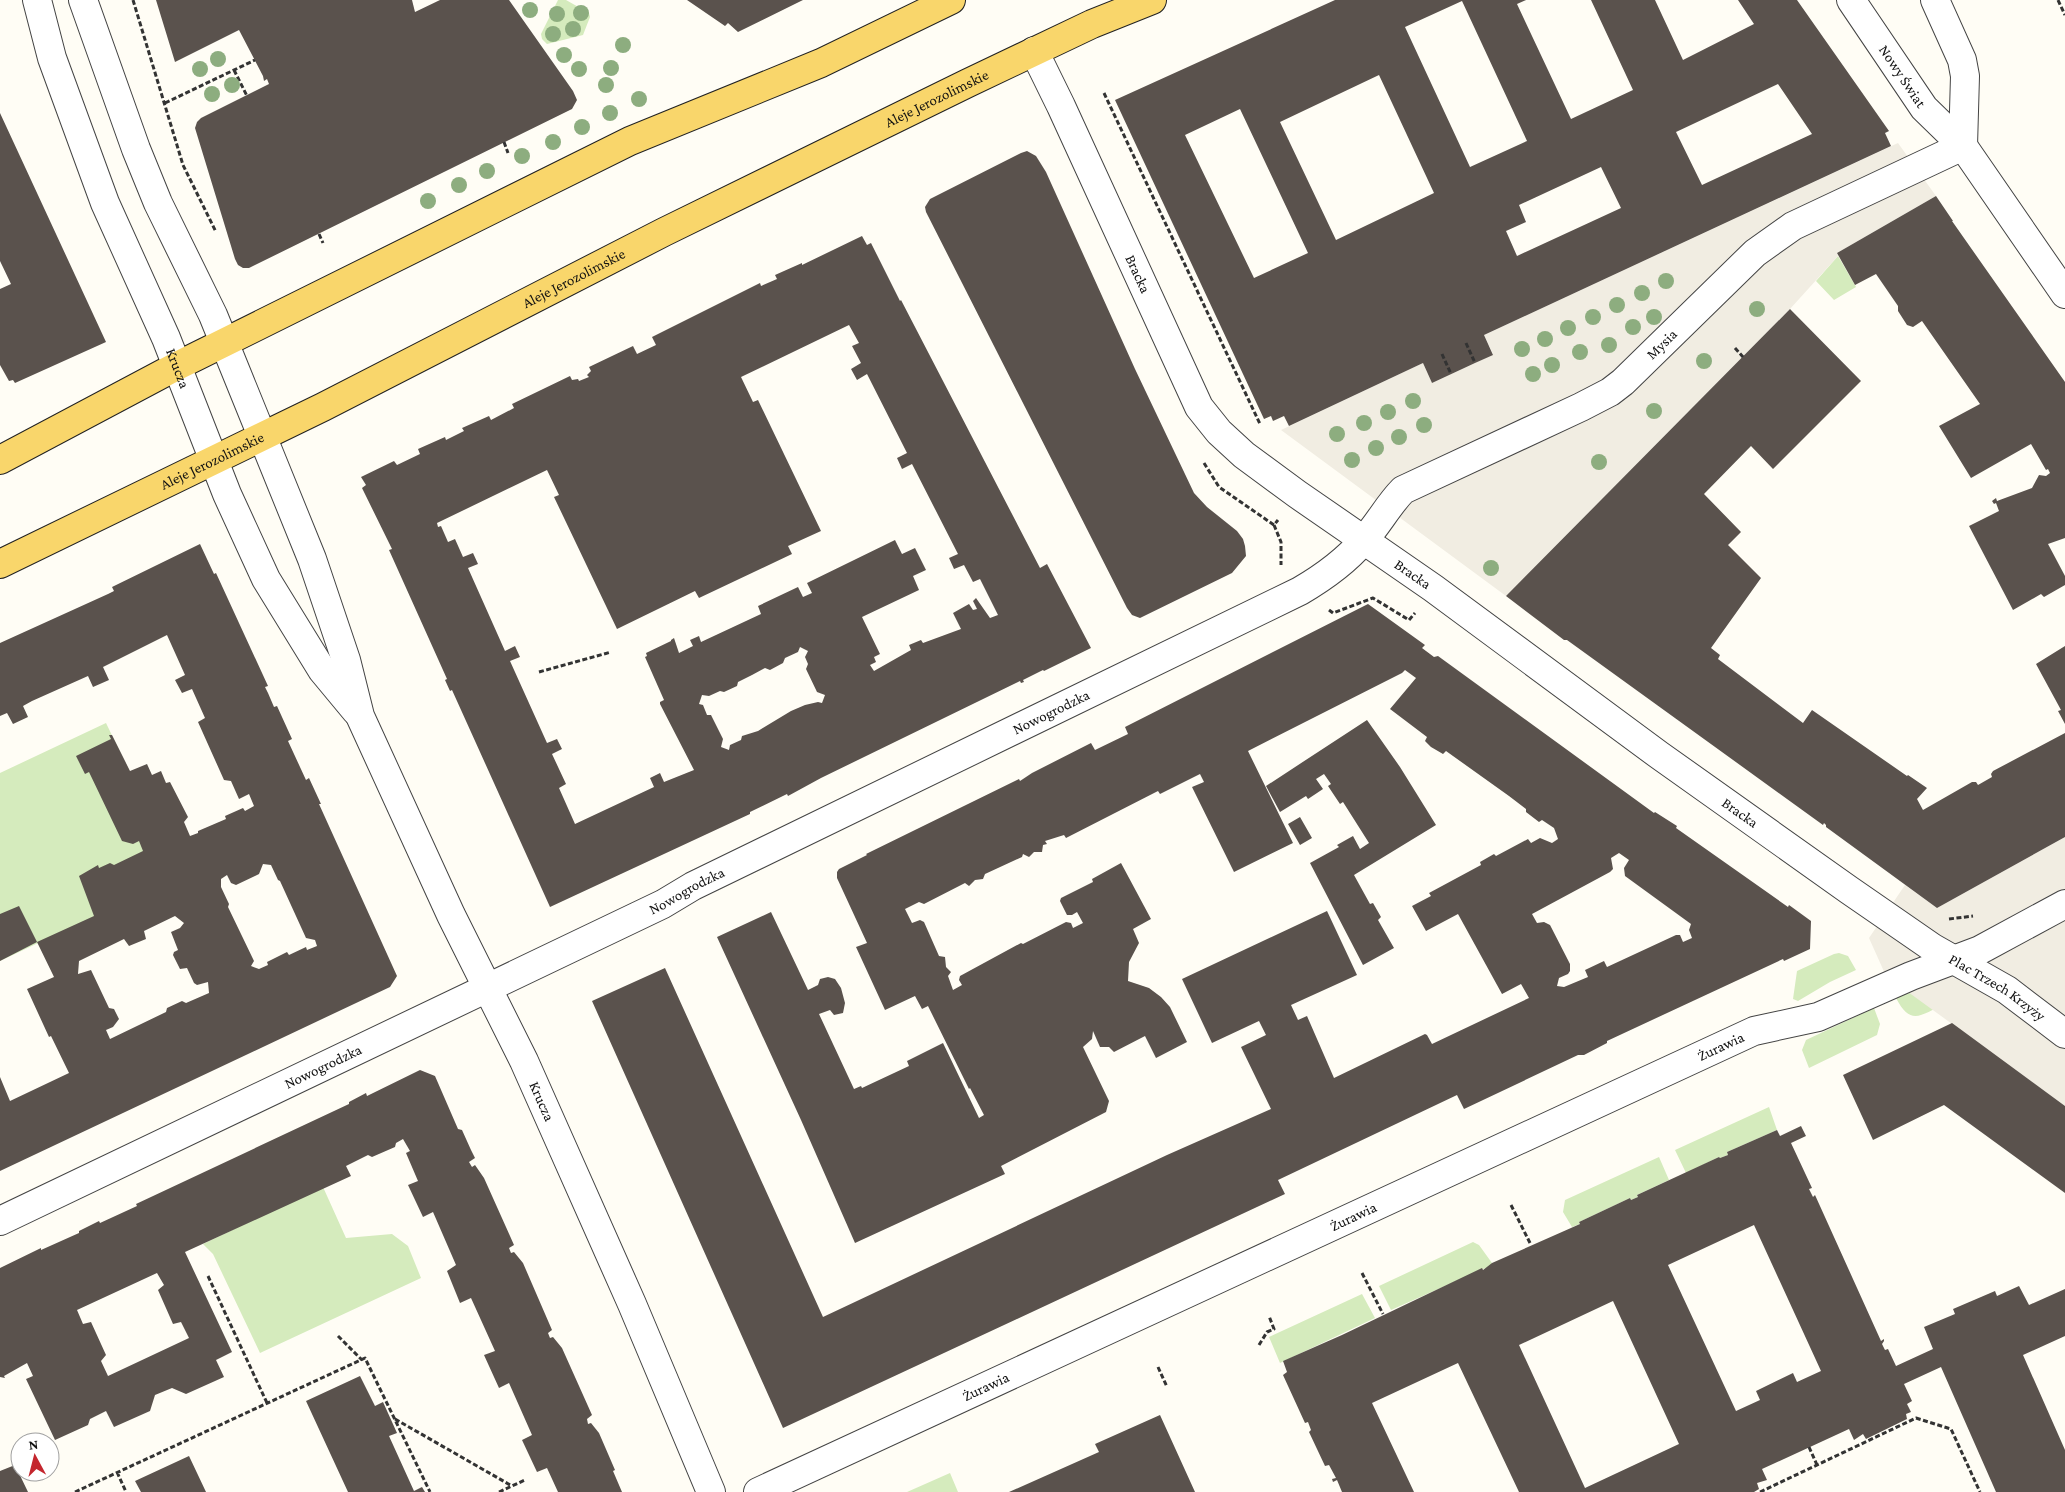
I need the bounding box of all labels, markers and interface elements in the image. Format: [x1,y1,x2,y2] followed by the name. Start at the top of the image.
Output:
[1876,42,1930,111] street label: Nowy Świat
[882,66,991,130] street label: Aleje Jerozolimskie
[520,245,628,311] street label: Aleje Jerozolimskie
[1122,252,1154,296] street label: Bracka
[1643,326,1680,362] street label: Mysia
[163,346,193,391] street label: Krucza
[158,429,267,493] street label: Aleje Jerozolimskie
[1392,556,1434,592] street label: Bracka
[1010,686,1092,737] street label: Nowogrodzka
[1719,794,1761,831] street label: Bracka
[646,864,727,918] street label: Nowogrodzka
[1946,951,2048,1025] street label: Plac Trzech Krzyży
[1695,1029,1747,1064] street label: Żurawia
[282,1041,364,1092] street label: Nowogrodzka
[526,1079,558,1124] street label: Krucza
[1327,1199,1379,1234] street label: Żurawia
[960,1369,1012,1404] street label: Żurawia
[10,1432,60,1482] north arrow
[28,1436,40,1453] text: N

